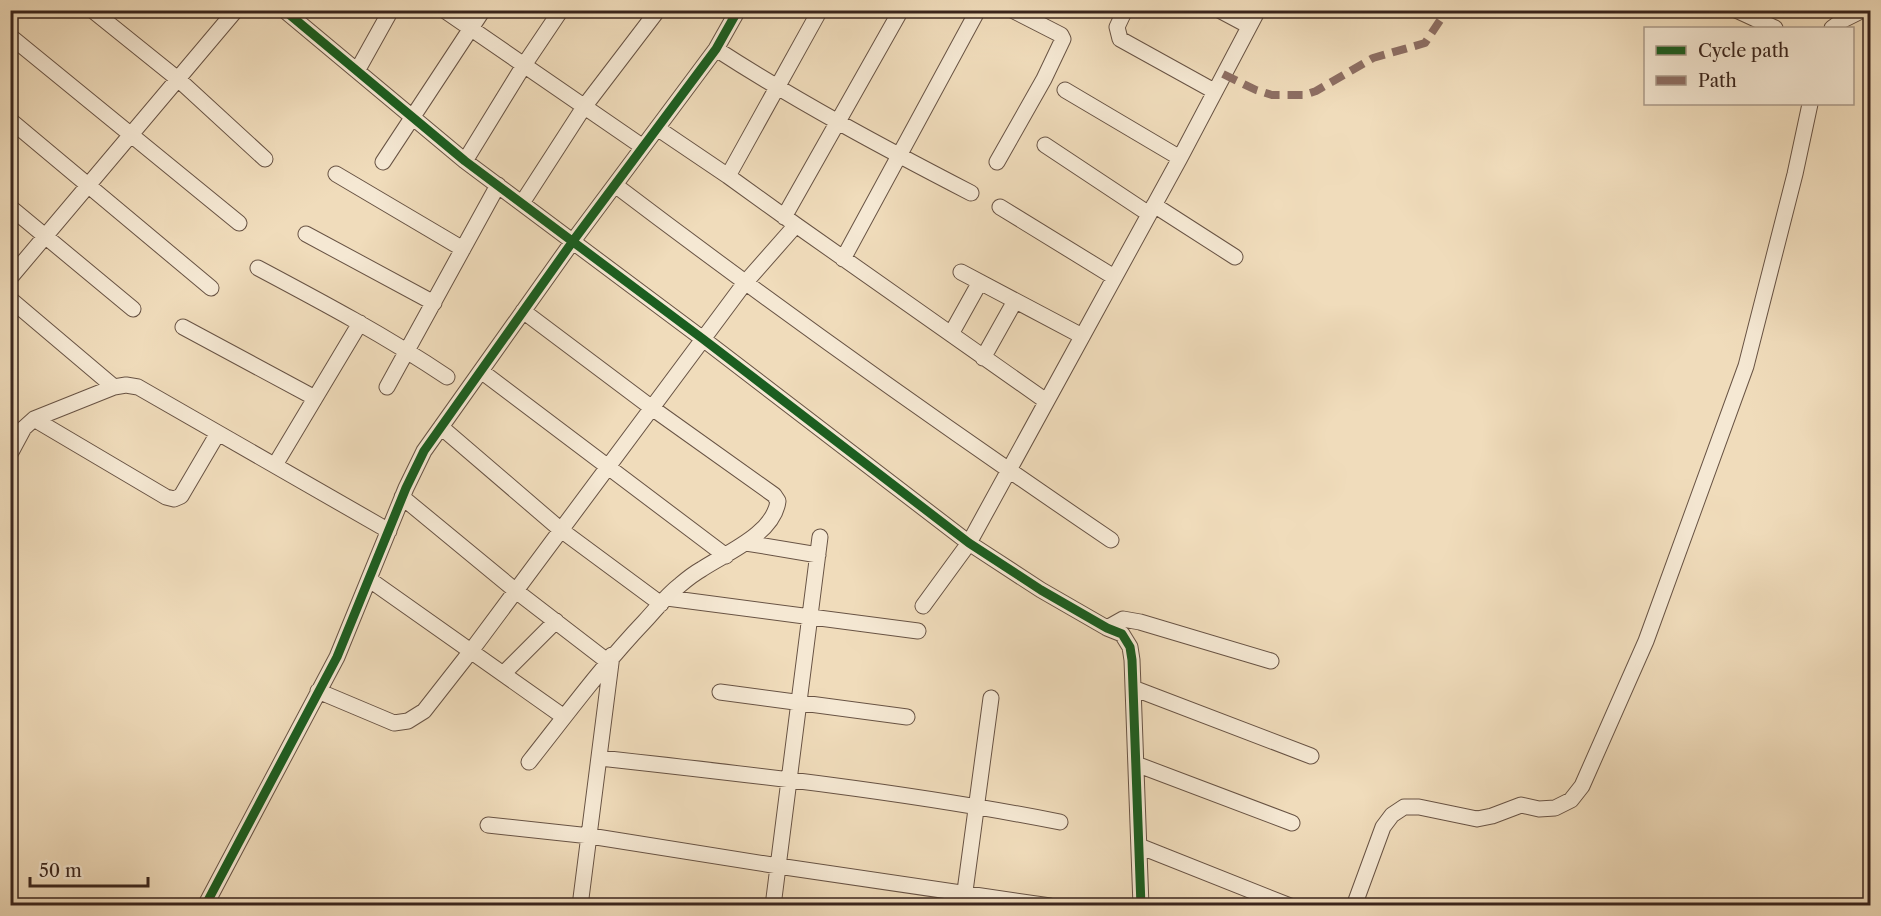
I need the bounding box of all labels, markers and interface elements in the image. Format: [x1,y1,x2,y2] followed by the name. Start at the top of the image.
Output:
[1644,27,1854,105] legend
[1698,40,1789,62] text: Cycle path
[1698,70,1737,92] text: Path
[30,850,148,888] scale bar
[39,860,82,882] text: 50 m

